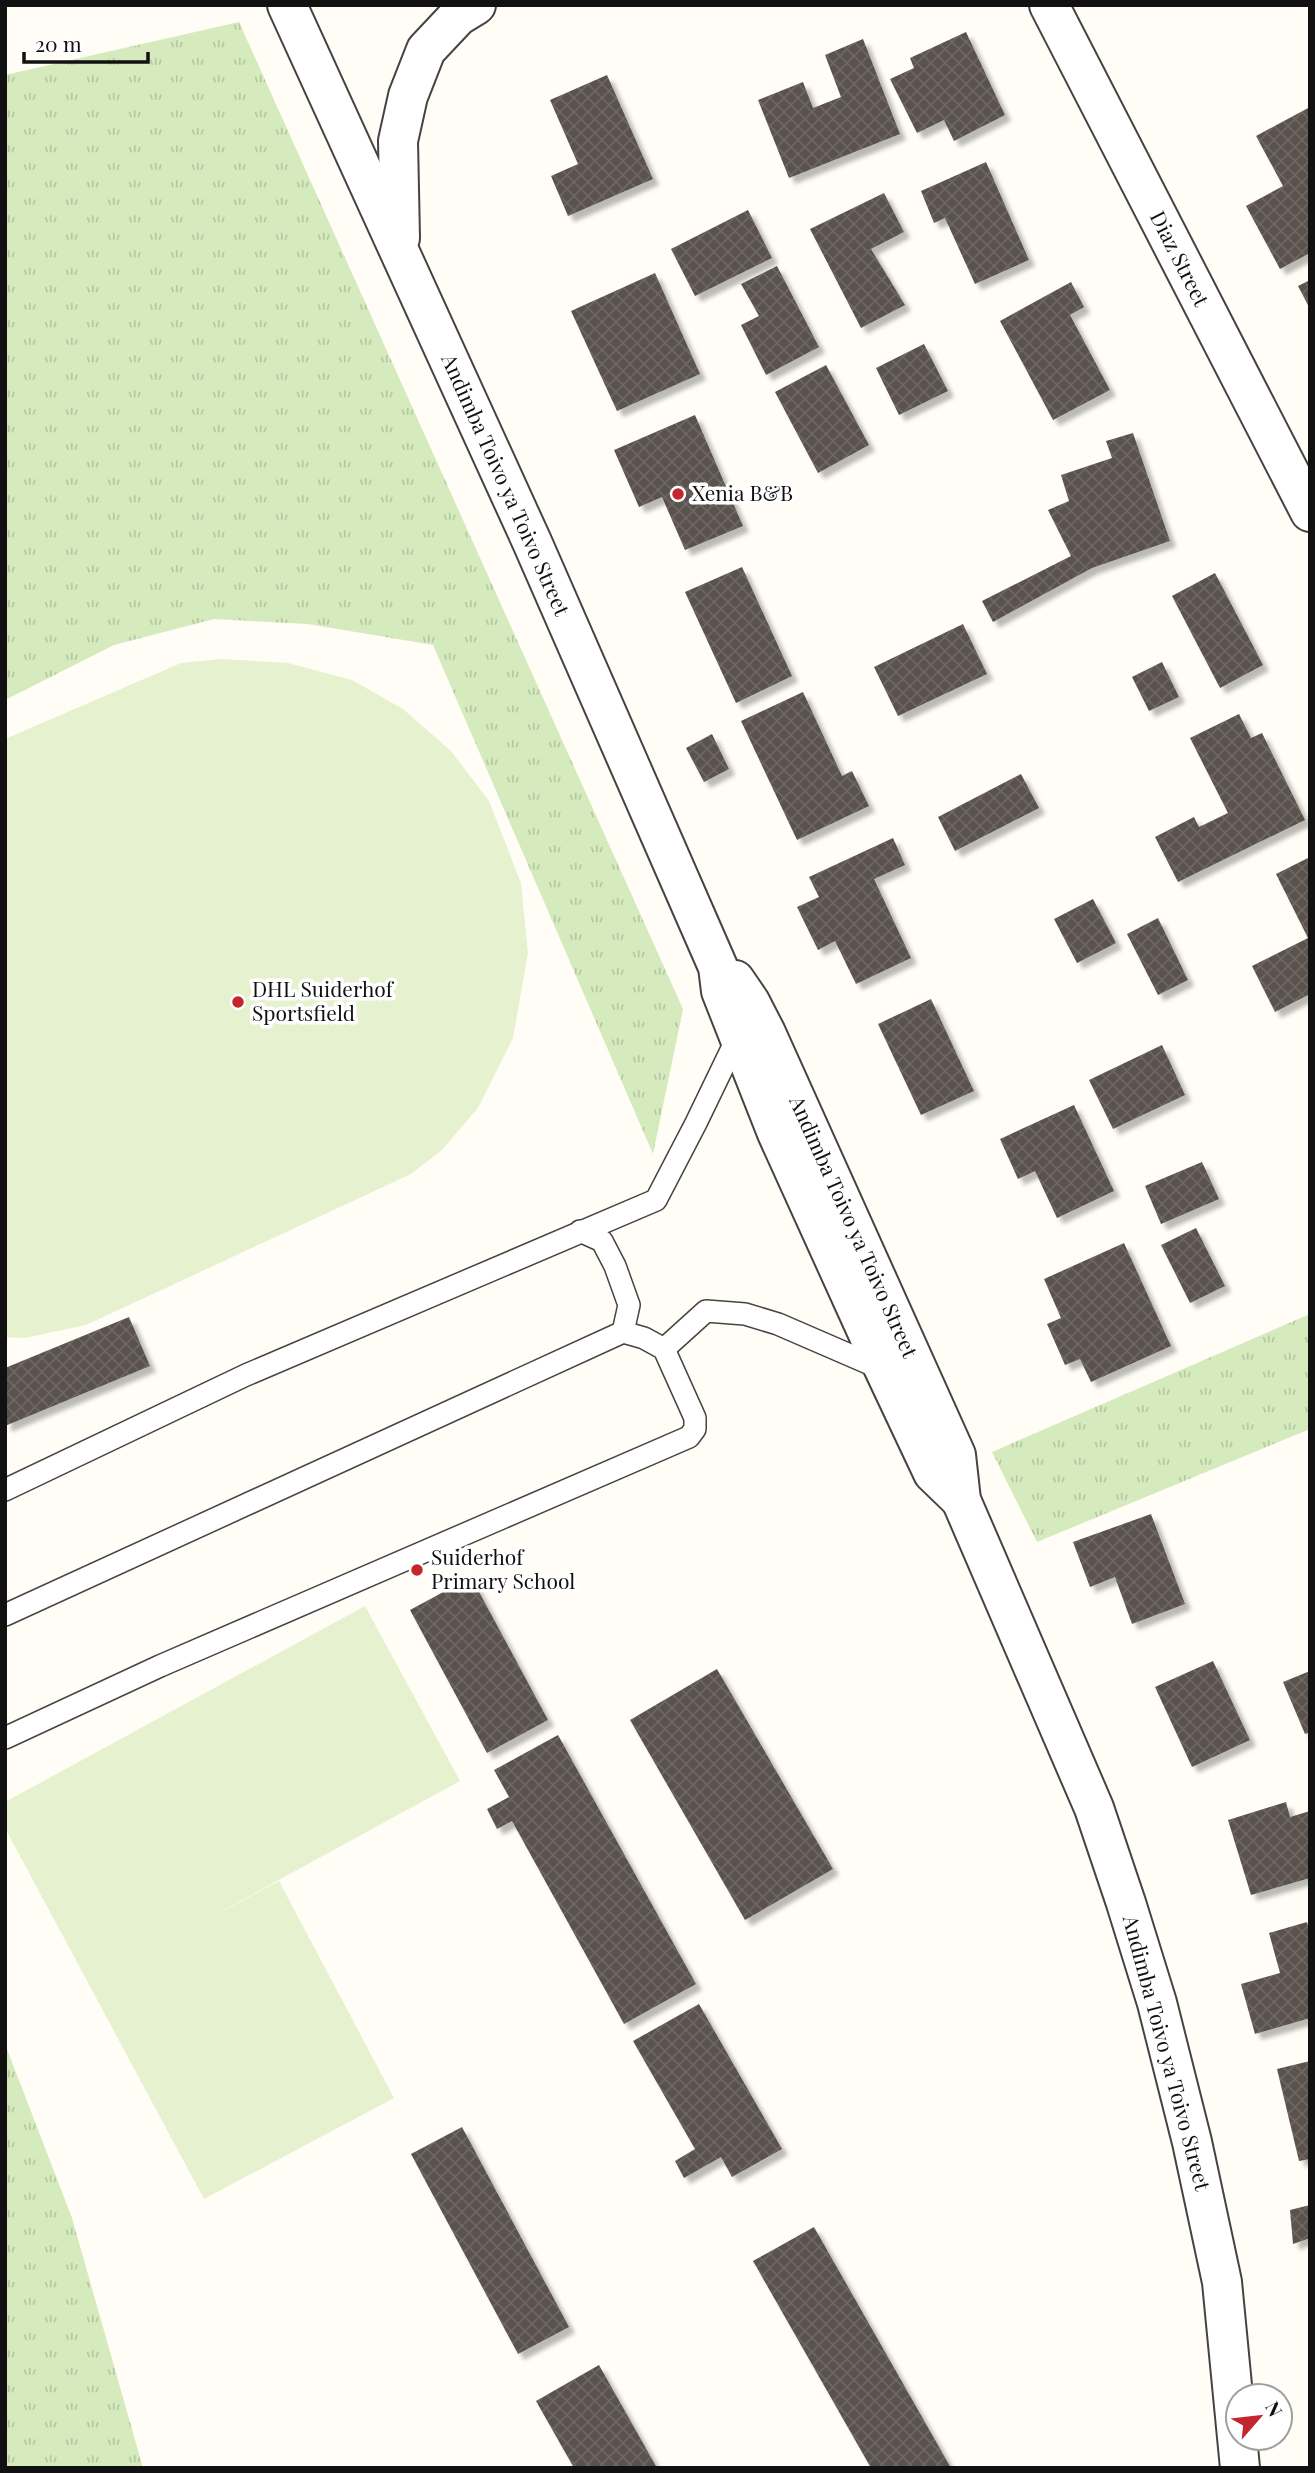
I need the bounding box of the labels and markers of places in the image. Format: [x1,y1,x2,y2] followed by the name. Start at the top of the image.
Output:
[692,478,793,506] place label: Xenia B&B
[670,486,686,502] marker: Xenia B&B
[252,974,395,1026] place label: DHL Suiderhof Sportsfield
[230,994,246,1010] marker: DHL Suiderhof Sportsfield
[431,1542,575,1594] place label: Suiderhof Primary School
[409,1562,425,1578] marker: Suiderhof Primary School

